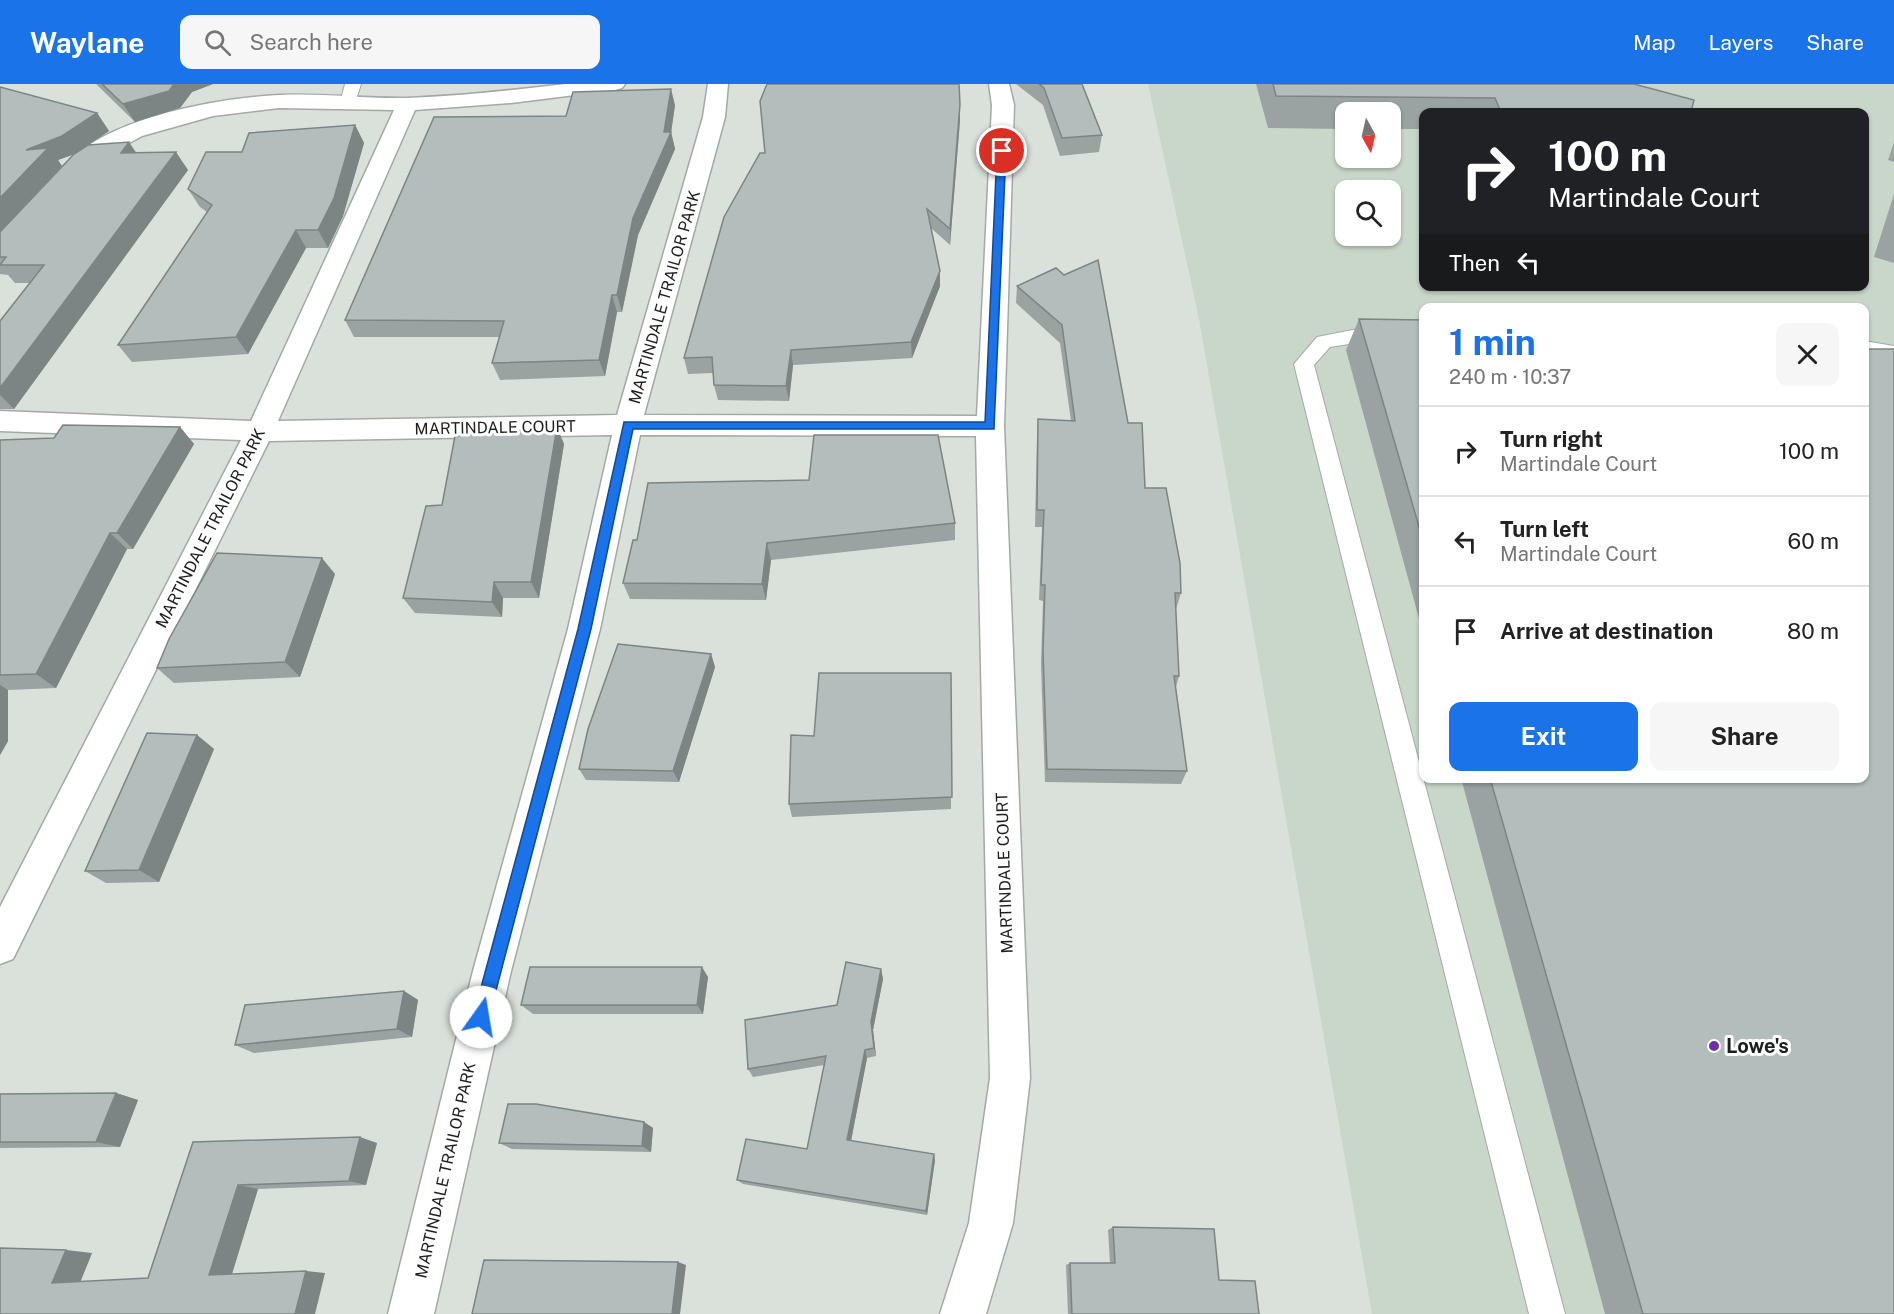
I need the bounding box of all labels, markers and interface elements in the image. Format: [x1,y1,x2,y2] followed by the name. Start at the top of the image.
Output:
[180,15,600,69] search box
[30,26,144,59] text: Waylane
[201,26,234,59] icon: search
[249,29,373,55] text: Search here
[1633,30,1676,55] text: Map
[1709,30,1773,55] text: Layers
[1806,30,1864,55] text: Share
[1335,102,1401,168] north arrow
[1335,102,1401,246] map controls
[976,125,1027,176] pin
[1548,131,1667,180] text: 100 m
[1449,132,1527,210] icon: right
[985,134,1018,167] icon: arrive
[1335,180,1401,246] button: search
[1548,181,1760,213] text: Martindale Court
[625,188,704,406] street label: MARTINDALE TRAILOR PARK
[1512,246,1545,279] icon: left
[1449,250,1500,276] text: Then
[1449,321,1536,363] text: 1 min
[1776,323,1839,386] button: close
[1449,365,1571,389] text: 240 m · 10:37
[414,417,576,438] street label: MARTINDALE COURT
[152,425,269,631] street label: MARTINDALE TRAILOR PARK
[1500,426,1603,452] text: Turn right
[1449,435,1482,468] icon: right
[1779,438,1839,464] text: 100 m
[1500,452,1657,476] text: Martindale Court
[1500,516,1589,542] text: Turn left
[1449,525,1482,558] icon: left
[1788,528,1839,554] text: 60 m
[1500,542,1657,566] text: Martindale Court
[1449,615,1482,648] icon: arrive
[1500,618,1713,644] text: Arrive at destination
[1787,618,1839,644] text: 80 m
[1449,702,1638,771] button: Exit
[1650,702,1839,771] button: Share
[992,792,1017,954] street label: MARTINDALE COURT
[449,985,513,1049] position arrow
[1726,1034,1789,1058] place label: Lowe's
[1707,1039,1721,1053] marker: Lowe's
[411,1060,480,1280] street label: MARTINDALE TRAILOR PARK

